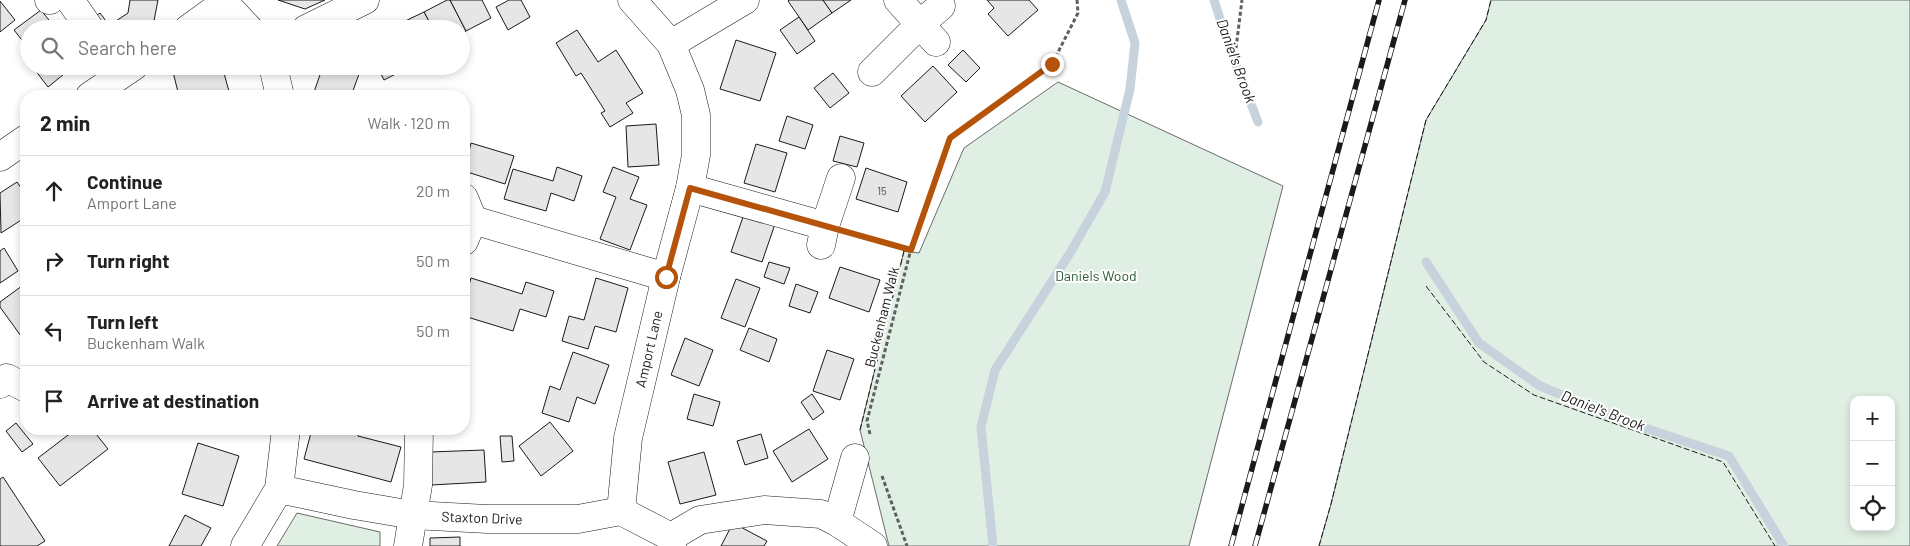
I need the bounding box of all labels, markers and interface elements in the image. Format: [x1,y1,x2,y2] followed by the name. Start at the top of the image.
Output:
[1213,16,1261,106] water label: Daniel's Brook
[20,20,470,75] search box
[38,34,66,62] icon: search
[78,36,177,59] text: Search here
[1041,53,1064,76] route end
[40,110,90,135] text: 2 min
[367,113,450,132] text: Walk · 120 m
[87,170,163,193] text: Continue
[40,177,68,205] icon: ahead
[416,181,450,200] text: 20 m
[877,184,887,197] house number: 15
[87,193,177,212] text: Amport Lane
[40,247,68,275] icon: right
[87,249,169,272] text: Turn right
[416,251,450,270] text: 50 m
[861,265,902,369] street label: Buckenham Walk
[655,266,678,289] route start
[1055,267,1137,284] park label: Daniels Wood
[631,309,666,389] street label: Amport Lane
[87,310,158,333] text: Turn left
[40,317,68,345] icon: left
[416,321,450,340] text: 50 m
[87,333,205,352] text: Buckenham Walk
[1559,386,1648,435] water label: Daniel's Brook
[40,387,68,415] icon: arrive
[87,389,259,412] text: Arrive at destination
[1850,396,1895,531] map controls
[1850,396,1895,441] button: +
[1850,441,1895,486] button: −
[1850,486,1895,531] button: locate
[441,508,523,527] street label: Staxton Drive

